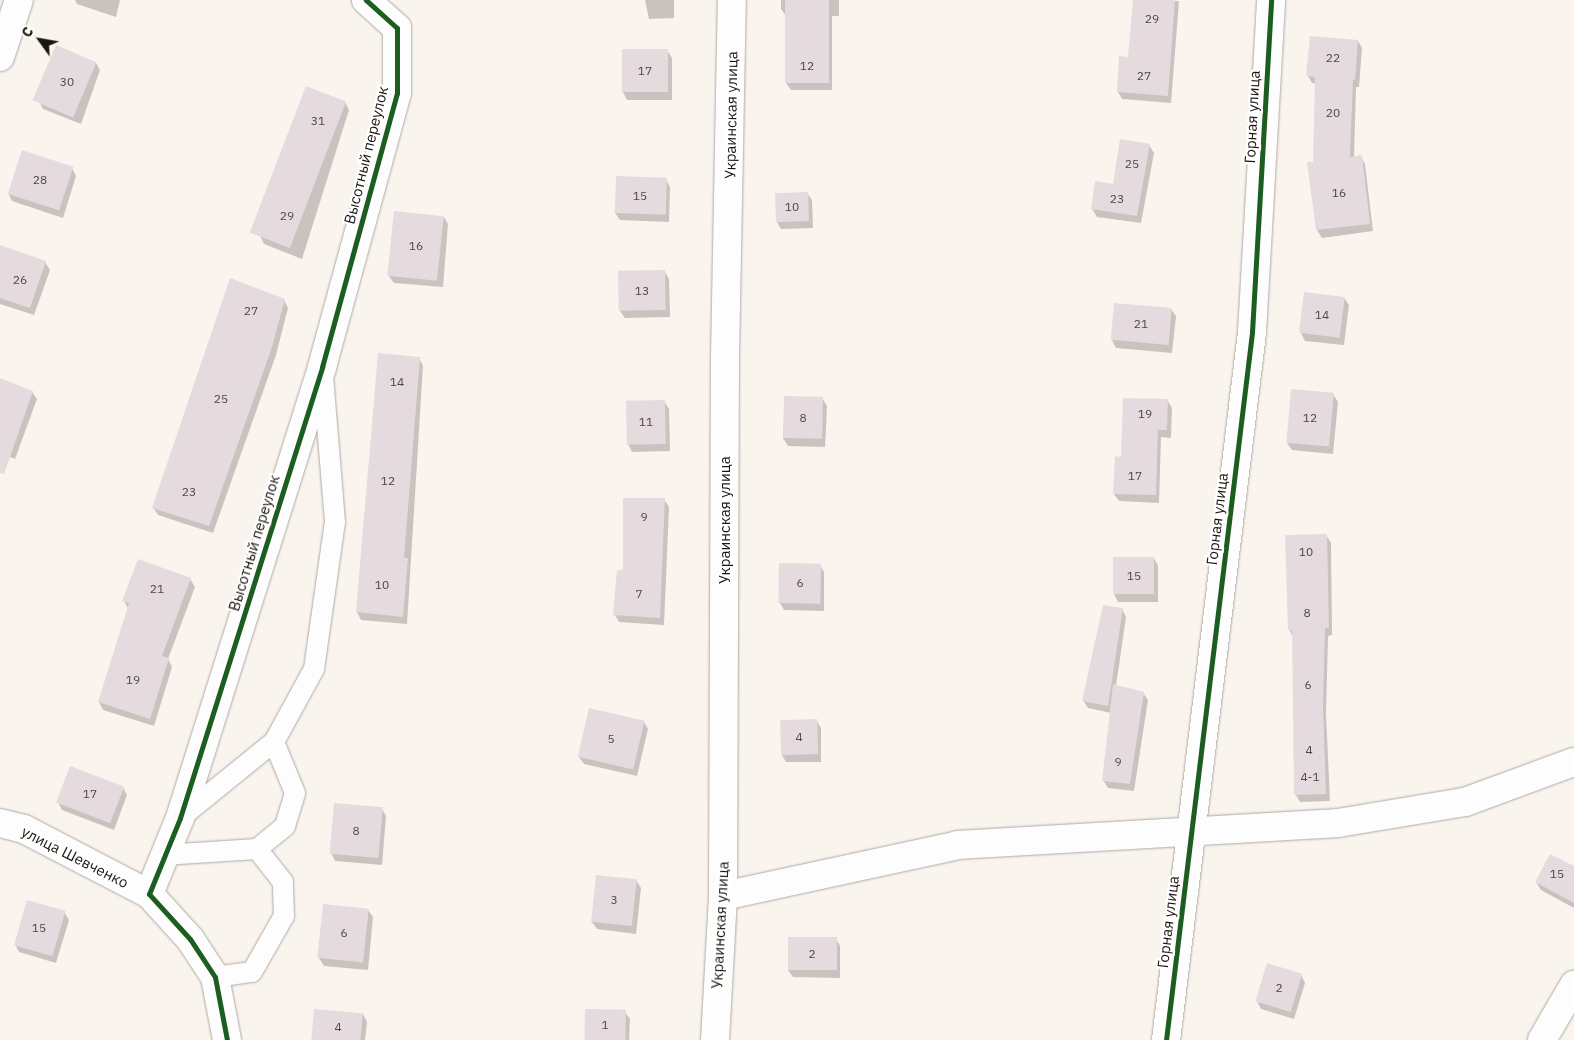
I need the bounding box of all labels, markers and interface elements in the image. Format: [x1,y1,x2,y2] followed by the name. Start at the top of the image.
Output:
[1145,12,1159,26] house number: 29
[15,15,65,65] north arrow
[17,23,37,41] text: С
[721,51,741,179] street label: Украинская улица
[1326,51,1340,65] house number: 22
[800,59,814,73] house number: 12
[638,64,652,78] house number: 17
[1137,69,1151,83] house number: 27
[1241,70,1263,164] street label: Горная улица
[60,75,74,89] house number: 30
[340,84,392,226] street label: Высотный переулок
[1326,106,1340,120] house number: 20
[311,114,325,128] house number: 31
[1125,157,1139,171] house number: 25
[33,173,47,187] house number: 28
[1332,186,1346,200] house number: 16
[633,189,647,203] house number: 15
[1110,192,1124,206] house number: 23
[785,200,799,214] house number: 10
[280,209,294,223] house number: 29
[409,239,423,253] house number: 16
[13,273,27,287] house number: 26
[635,284,649,298] house number: 13
[244,304,258,318] house number: 27
[1315,308,1329,322] house number: 14
[1134,317,1148,331] house number: 21
[390,375,404,389] house number: 14
[214,392,228,406] house number: 25
[1138,407,1152,421] house number: 19
[799,411,807,425] house number: 8
[1303,411,1317,425] house number: 12
[639,415,653,429] house number: 11
[716,456,734,584] street label: Украинская улица
[1128,469,1142,483] house number: 17
[1202,472,1232,566] street label: Горная улица
[225,473,283,613] street label: Высотный переулок
[381,474,395,488] house number: 12
[182,485,196,499] house number: 23
[640,510,648,524] house number: 9
[1299,545,1313,559] house number: 10
[1127,569,1141,583] house number: 15
[796,576,804,590] house number: 6
[375,578,389,592] house number: 10
[150,582,164,596] house number: 21
[635,587,643,601] house number: 7
[1303,606,1311,620] house number: 8
[126,673,140,687] house number: 19
[1304,678,1312,692] house number: 6
[795,730,803,744] house number: 4
[607,732,615,746] house number: 5
[1305,743,1313,757] house number: 4
[1114,755,1122,769] house number: 9
[1300,770,1320,784] house number: 4-1
[83,787,97,801] house number: 17
[19,822,131,892] street label: улица Шевченко
[352,824,360,838] house number: 8
[708,861,732,989] street label: Украинская улица
[1550,867,1564,881] house number: 15
[1153,875,1183,969] street label: Горная улица
[610,893,618,907] house number: 3
[32,921,46,935] house number: 15
[340,926,348,940] house number: 6
[808,947,816,961] house number: 2
[1275,981,1283,995] house number: 2
[601,1018,609,1032] house number: 1
[334,1020,342,1034] house number: 4

